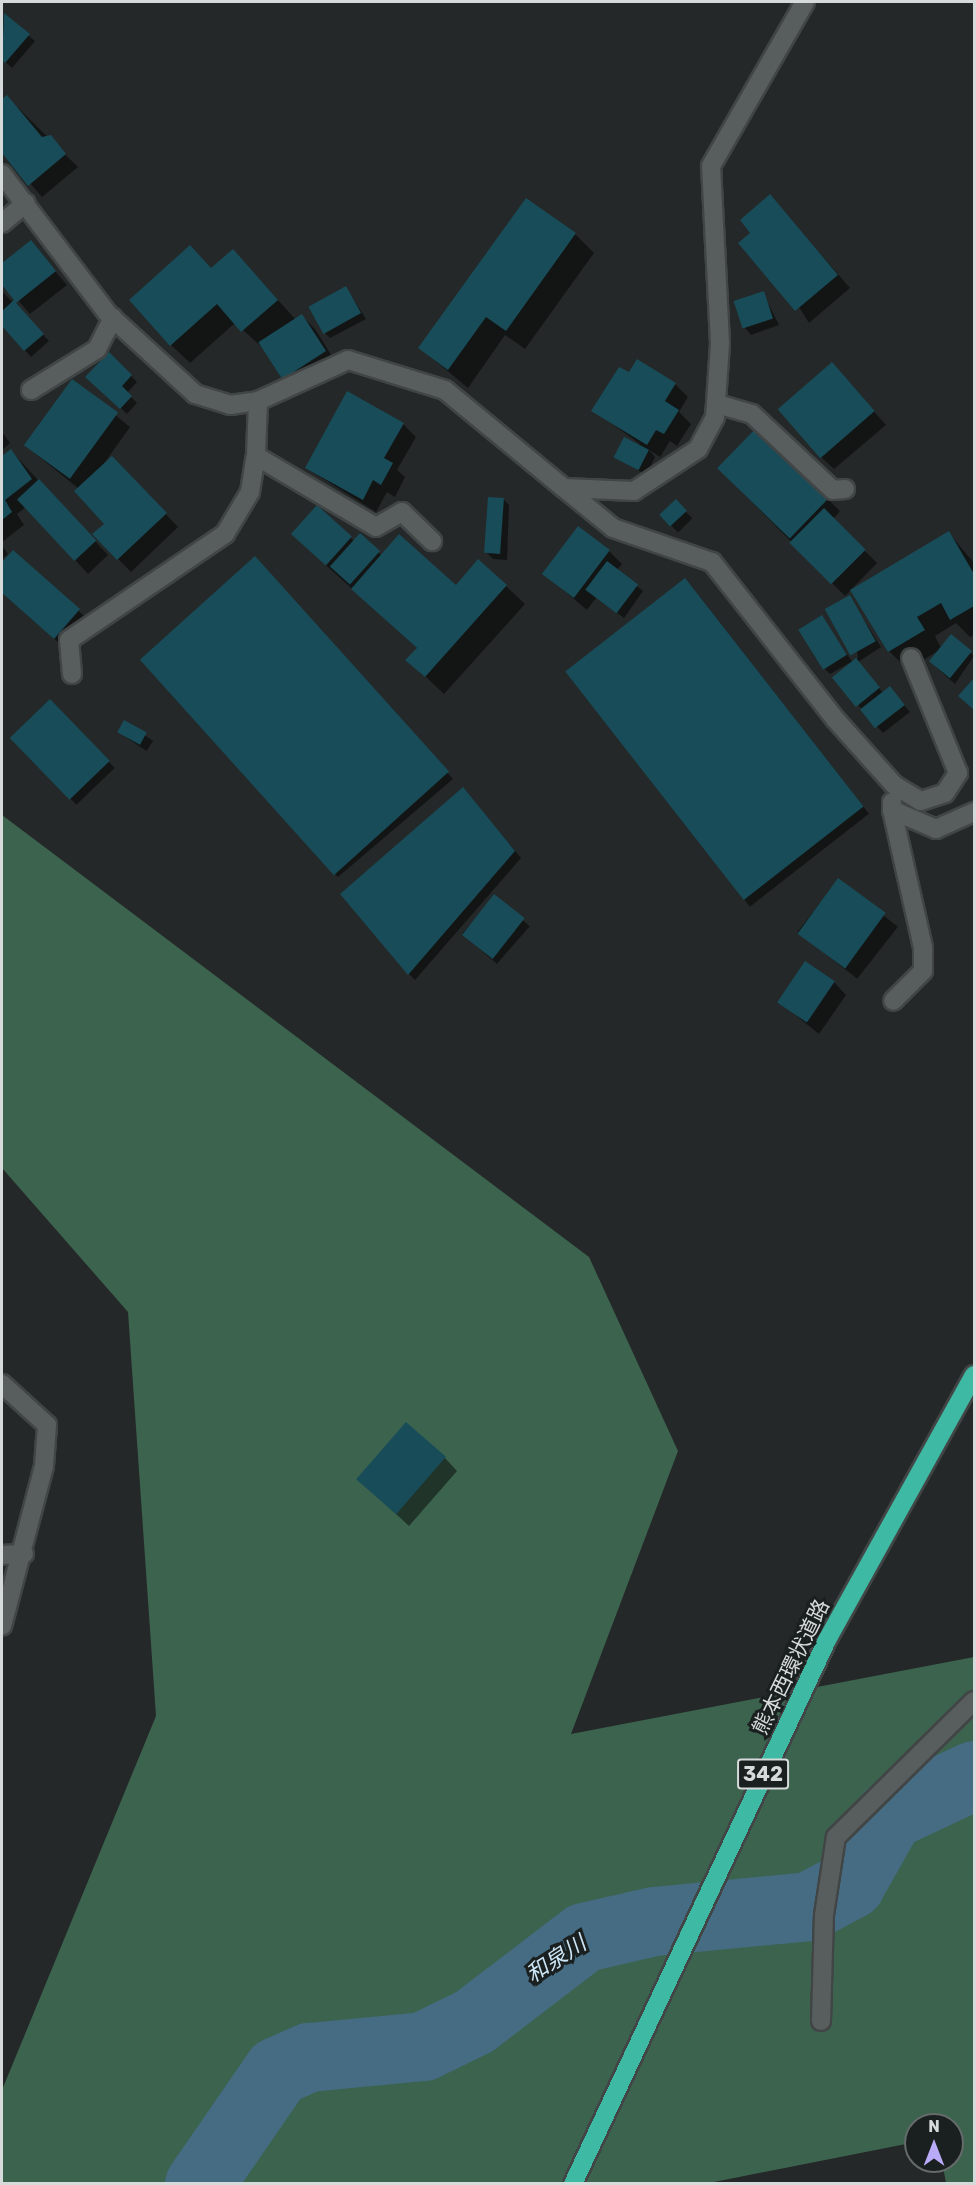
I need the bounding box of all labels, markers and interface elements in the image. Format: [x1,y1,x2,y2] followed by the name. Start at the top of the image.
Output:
[747,1595,835,1739] street label: 熊本西環状道路
[736,1757,790,1791] road number: 342
[521,1930,591,1988] water label: 和泉川
[904,2113,964,2173] north arrow
[928,2117,940,2136] text: N

